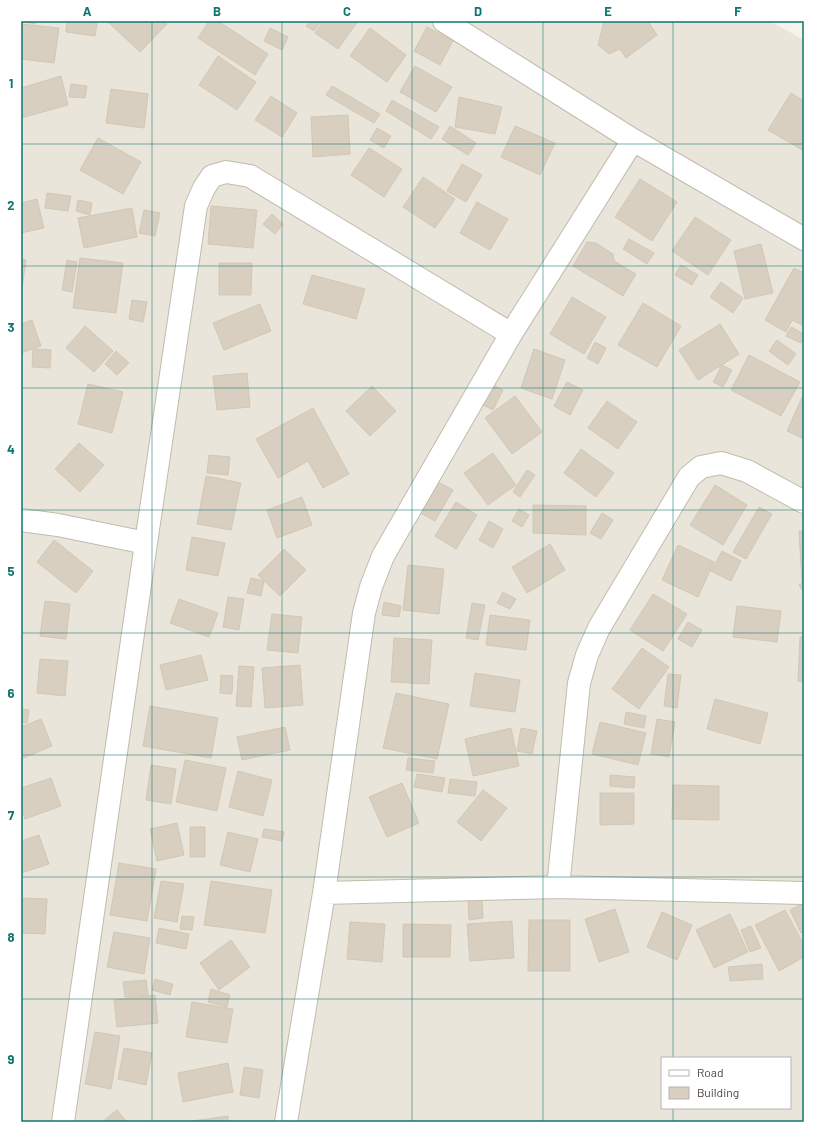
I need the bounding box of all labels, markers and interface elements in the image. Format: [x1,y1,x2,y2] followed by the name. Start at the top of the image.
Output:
[83,3,92,19] text: A
[213,3,221,19] text: B
[343,3,351,19] text: C
[474,3,482,19] text: D
[604,3,612,19] text: E
[734,3,742,19] text: F
[9,75,13,91] text: 1
[7,197,15,213] text: 2
[7,319,15,335] text: 3
[7,441,15,457] text: 4
[7,563,15,579] text: 5
[8,685,15,701] text: 6
[8,807,15,823] text: 7
[7,929,15,945] text: 8
[8,1051,15,1067] text: 9
[661,1057,791,1109] legend
[697,1065,724,1079] text: Road
[697,1085,739,1099] text: Building

